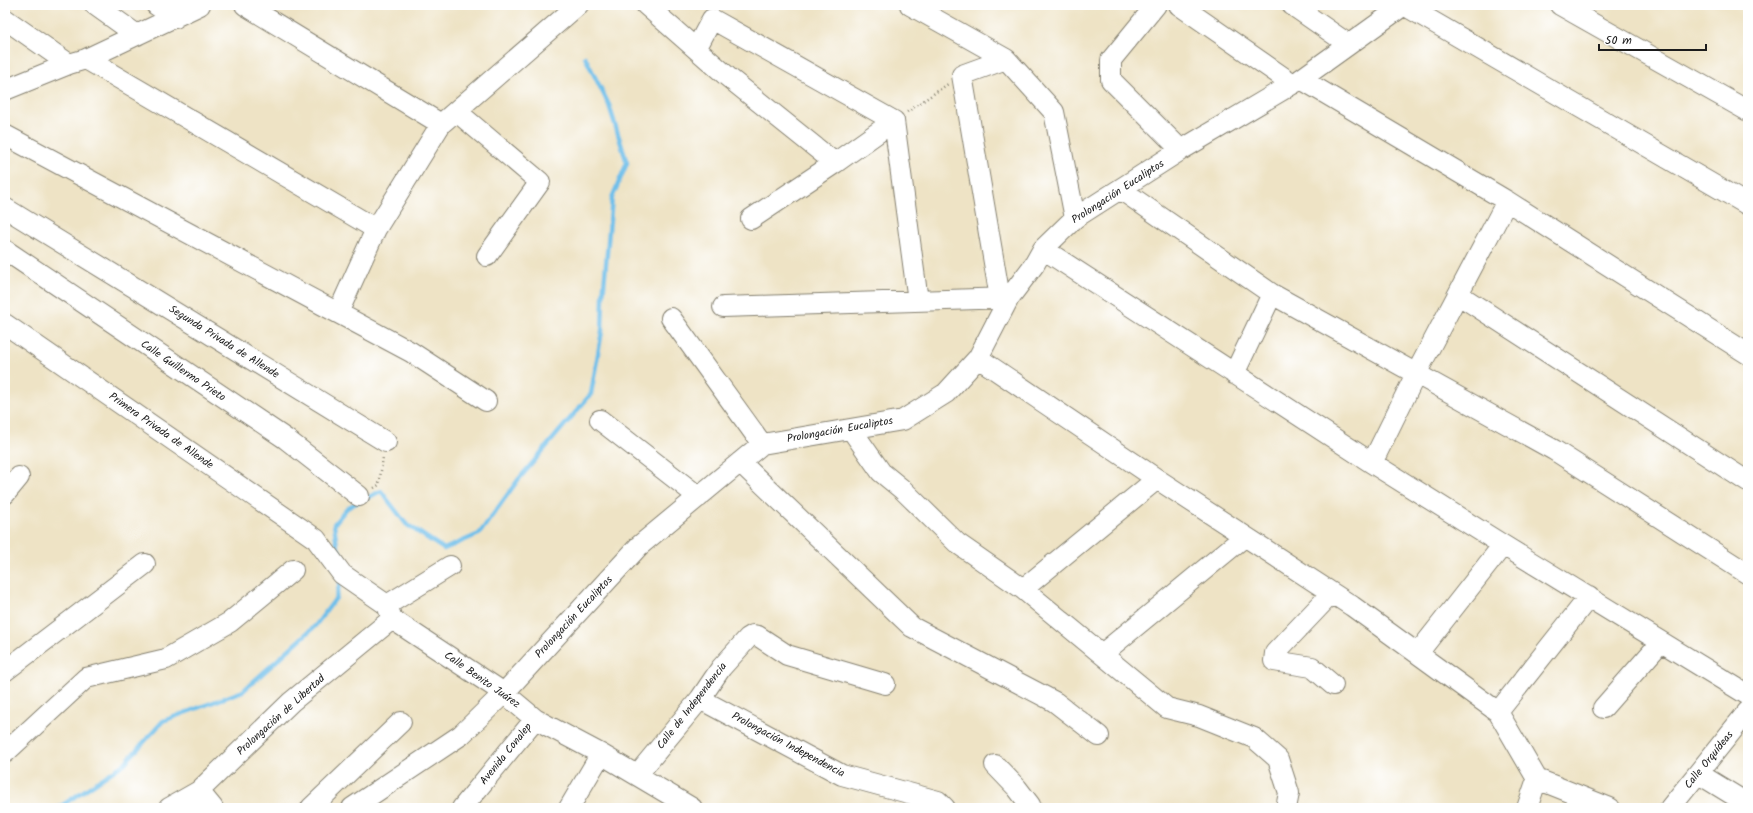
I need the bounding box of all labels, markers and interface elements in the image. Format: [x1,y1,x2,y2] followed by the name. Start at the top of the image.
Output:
[1599,26,1706,52] scale bar
[1605,31,1632,50] text: 50 m
[1068,155,1168,229] street label: Prolongación Eucaliptos
[165,301,283,383] street label: Segunda Privada de Allende
[137,336,229,406] street label: Calle Guillermo Prieto
[105,388,217,474] street label: Primera Privada de Allende
[785,412,895,448] street label: Prolongación Eucaliptos
[531,571,617,662] street label: Prolongación Eucaliptos
[440,647,524,713] street label: Calle Benito Juárez
[652,659,732,753] street label: Calle de Independencia
[233,670,330,760] street label: Prolongación de Libertad
[728,707,848,783] street label: Prolongación Independencia
[475,718,537,789] street label: Avenida Conalep
[1680,727,1738,793] street label: Calle Orquídeas

